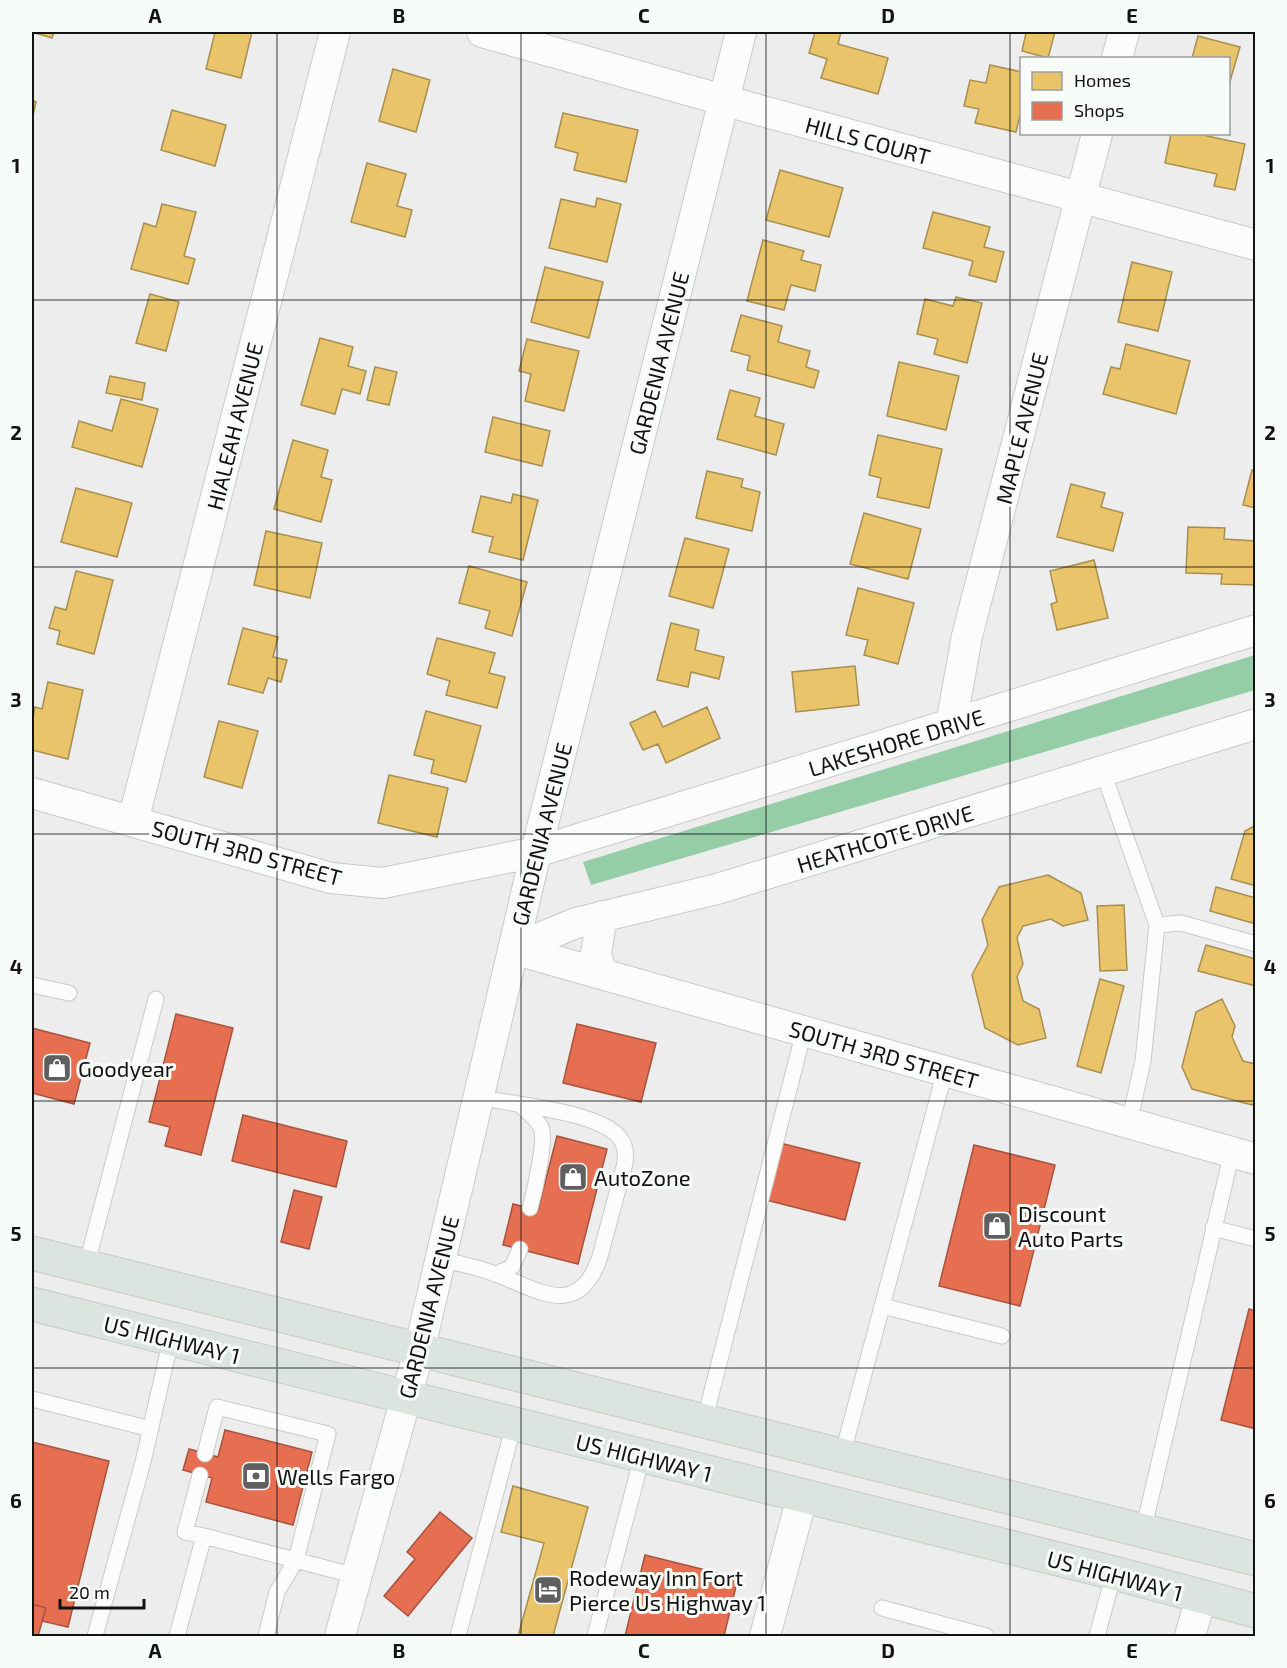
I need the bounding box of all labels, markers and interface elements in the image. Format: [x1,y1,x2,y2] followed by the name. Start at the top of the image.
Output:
[148,3,162,27] text: A
[393,3,405,27] text: B
[638,3,650,27] text: C
[881,3,895,27] text: D
[1126,3,1138,27] text: E
[1020,57,1230,135] legend
[1074,69,1131,91] text: Homes
[1074,99,1124,121] text: Shops
[803,111,933,169] street label: HILLS COURT
[12,153,20,177] text: 1
[1266,153,1274,177] text: 1
[623,269,693,457] street label: GARDENIA AVENUE
[201,340,267,512] street label: HIALEAH AVENUE
[990,350,1052,506] street label: MAPLE AVENUE
[10,420,22,444] text: 2
[1264,420,1276,444] text: 2
[10,687,22,711] text: 3
[1264,687,1276,711] text: 3
[805,703,987,781] street label: LAKESHORE DRIVE
[506,740,576,928] street label: GARDENIA AVENUE
[794,799,976,877] street label: HEATHCOTE DRIVE
[149,814,345,890] street label: SOUTH 3RD STREET
[10,954,23,978] text: 4
[1264,954,1277,978] text: 4
[786,1015,982,1094] street label: SOUTH 3RD STREET
[41,1052,73,1084] shop icon: Goodyear
[78,1055,174,1081] place label: Goodyear
[557,1161,589,1193] shop icon: AutoZone
[594,1164,691,1190] place label: AutoZone
[1018,1200,1123,1251] place label: Discount Auto Parts
[981,1210,1013,1242] shop icon: Discount Auto Parts
[393,1213,463,1401] street label: GARDENIA AVENUE
[10,1221,22,1245] text: 5
[1264,1221,1276,1245] text: 5
[101,1310,243,1368] street label: US HIGHWAY 1
[573,1428,715,1486] street label: US HIGHWAY 1
[240,1460,272,1492] bank icon: Wells Fargo
[277,1463,395,1489] place label: Wells Fargo
[10,1488,22,1512] text: 6
[1264,1488,1276,1512] text: 6
[1044,1544,1186,1606] street label: US HIGHWAY 1
[569,1564,766,1615] place label: Rodeway Inn Fort Pierce Us Highway 1
[60,1572,144,1610] scale bar
[532,1574,564,1606] hotel icon: Rodeway Inn Fort Pierce Us Highway 1
[69,1581,110,1603] text: 20 m
[148,1638,162,1662] text: A
[393,1638,405,1662] text: B
[638,1638,650,1662] text: C
[881,1638,895,1662] text: D
[1126,1638,1138,1662] text: E

